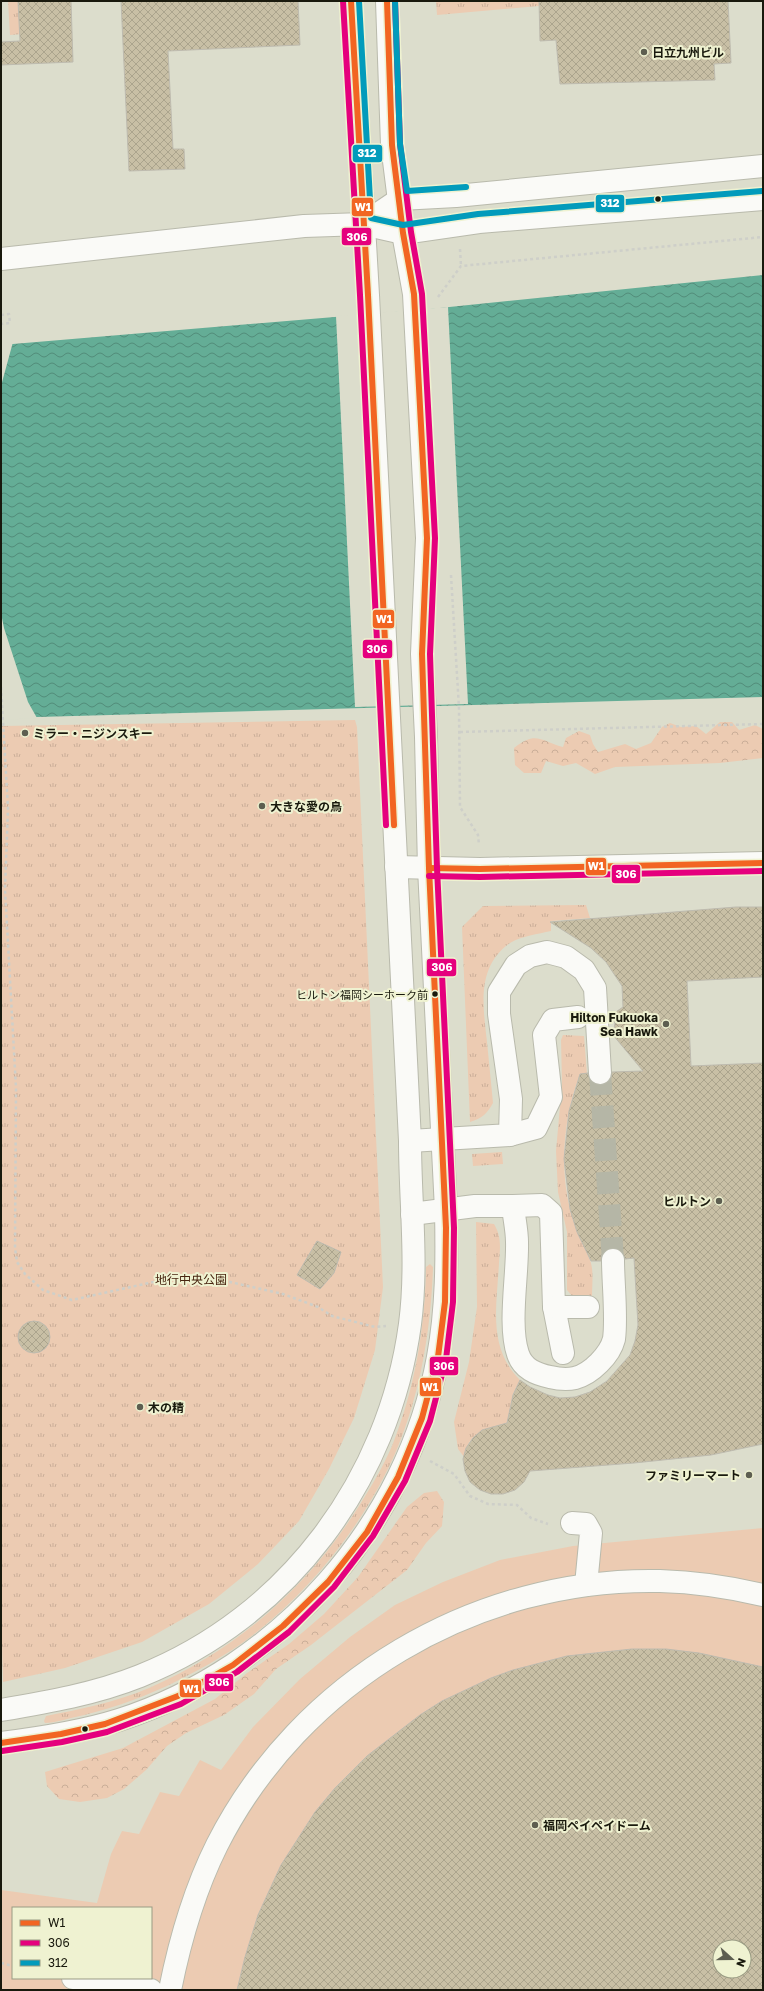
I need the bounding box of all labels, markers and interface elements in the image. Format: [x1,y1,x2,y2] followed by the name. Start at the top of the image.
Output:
[652,45,724,60] place label: 日立九州ビル
[639,47,649,57] marker: 日立九州ビル
[352,144,383,163] line badge: 312
[357,146,377,159] text: 312
[595,194,625,213] line badge: 312
[653,194,663,204] unlabelled marker
[600,196,620,209] text: 312
[351,197,374,217] line badge: W1
[355,200,372,213] text: W1
[341,227,372,246] line badge: 306
[347,230,367,243] text: 306
[372,609,395,629] line badge: W1
[376,612,393,625] text: W1
[362,639,393,659] line badge: 306
[367,642,387,655] text: 306
[33,726,153,741] place label: ミラー・ニジンスキー
[20,728,30,738] marker: ミラー・ニジンスキー
[270,799,342,814] place label: 大きな愛の鳥
[257,801,267,811] marker: 大きな愛の鳥
[585,857,607,876] line badge: W1
[588,859,605,872] text: W1
[611,864,641,884] line badge: 306
[616,867,636,880] text: 306
[426,958,457,977] line badge: 306
[432,960,452,973] text: 306
[296,988,428,1001] place label: ヒルトン福岡シーホーク前
[430,989,440,999] marker: ヒルトン福岡シーホーク前
[570,1010,658,1039] place label: Hilton Fukuoka Sea Hawk
[661,1019,671,1029] marker: Hilton Fukuoka Sea Hawk
[663,1194,711,1209] place label: ヒルトン
[714,1196,724,1206] marker: ヒルトン
[155,1272,227,1287] park label: 地行中央公園
[429,1356,459,1376] line badge: 306
[434,1359,454,1372] text: 306
[419,1377,442,1397] line badge: W1
[422,1380,439,1393] text: W1
[148,1400,184,1415] place label: 木の精
[135,1402,145,1412] marker: 木の精
[645,1468,741,1483] place label: ファミリーマート
[744,1470,754,1480] marker: ファミリーマート
[204,1673,234,1692] line badge: 306
[209,1675,229,1688] text: 306
[179,1679,202,1698] line badge: W1
[183,1682,200,1695] text: W1
[80,1724,90,1734] unlabelled marker
[543,1818,651,1833] place label: 福岡ペイペイドーム
[530,1820,540,1830] marker: 福岡ペイペイドーム
[12,1907,152,1979] legend
[48,1915,66,1930] text: W1
[48,1935,70,1950] text: 306
[712,1939,752,1979] north arrow
[48,1955,68,1970] text: 312
[734,1957,749,1969] text: N

